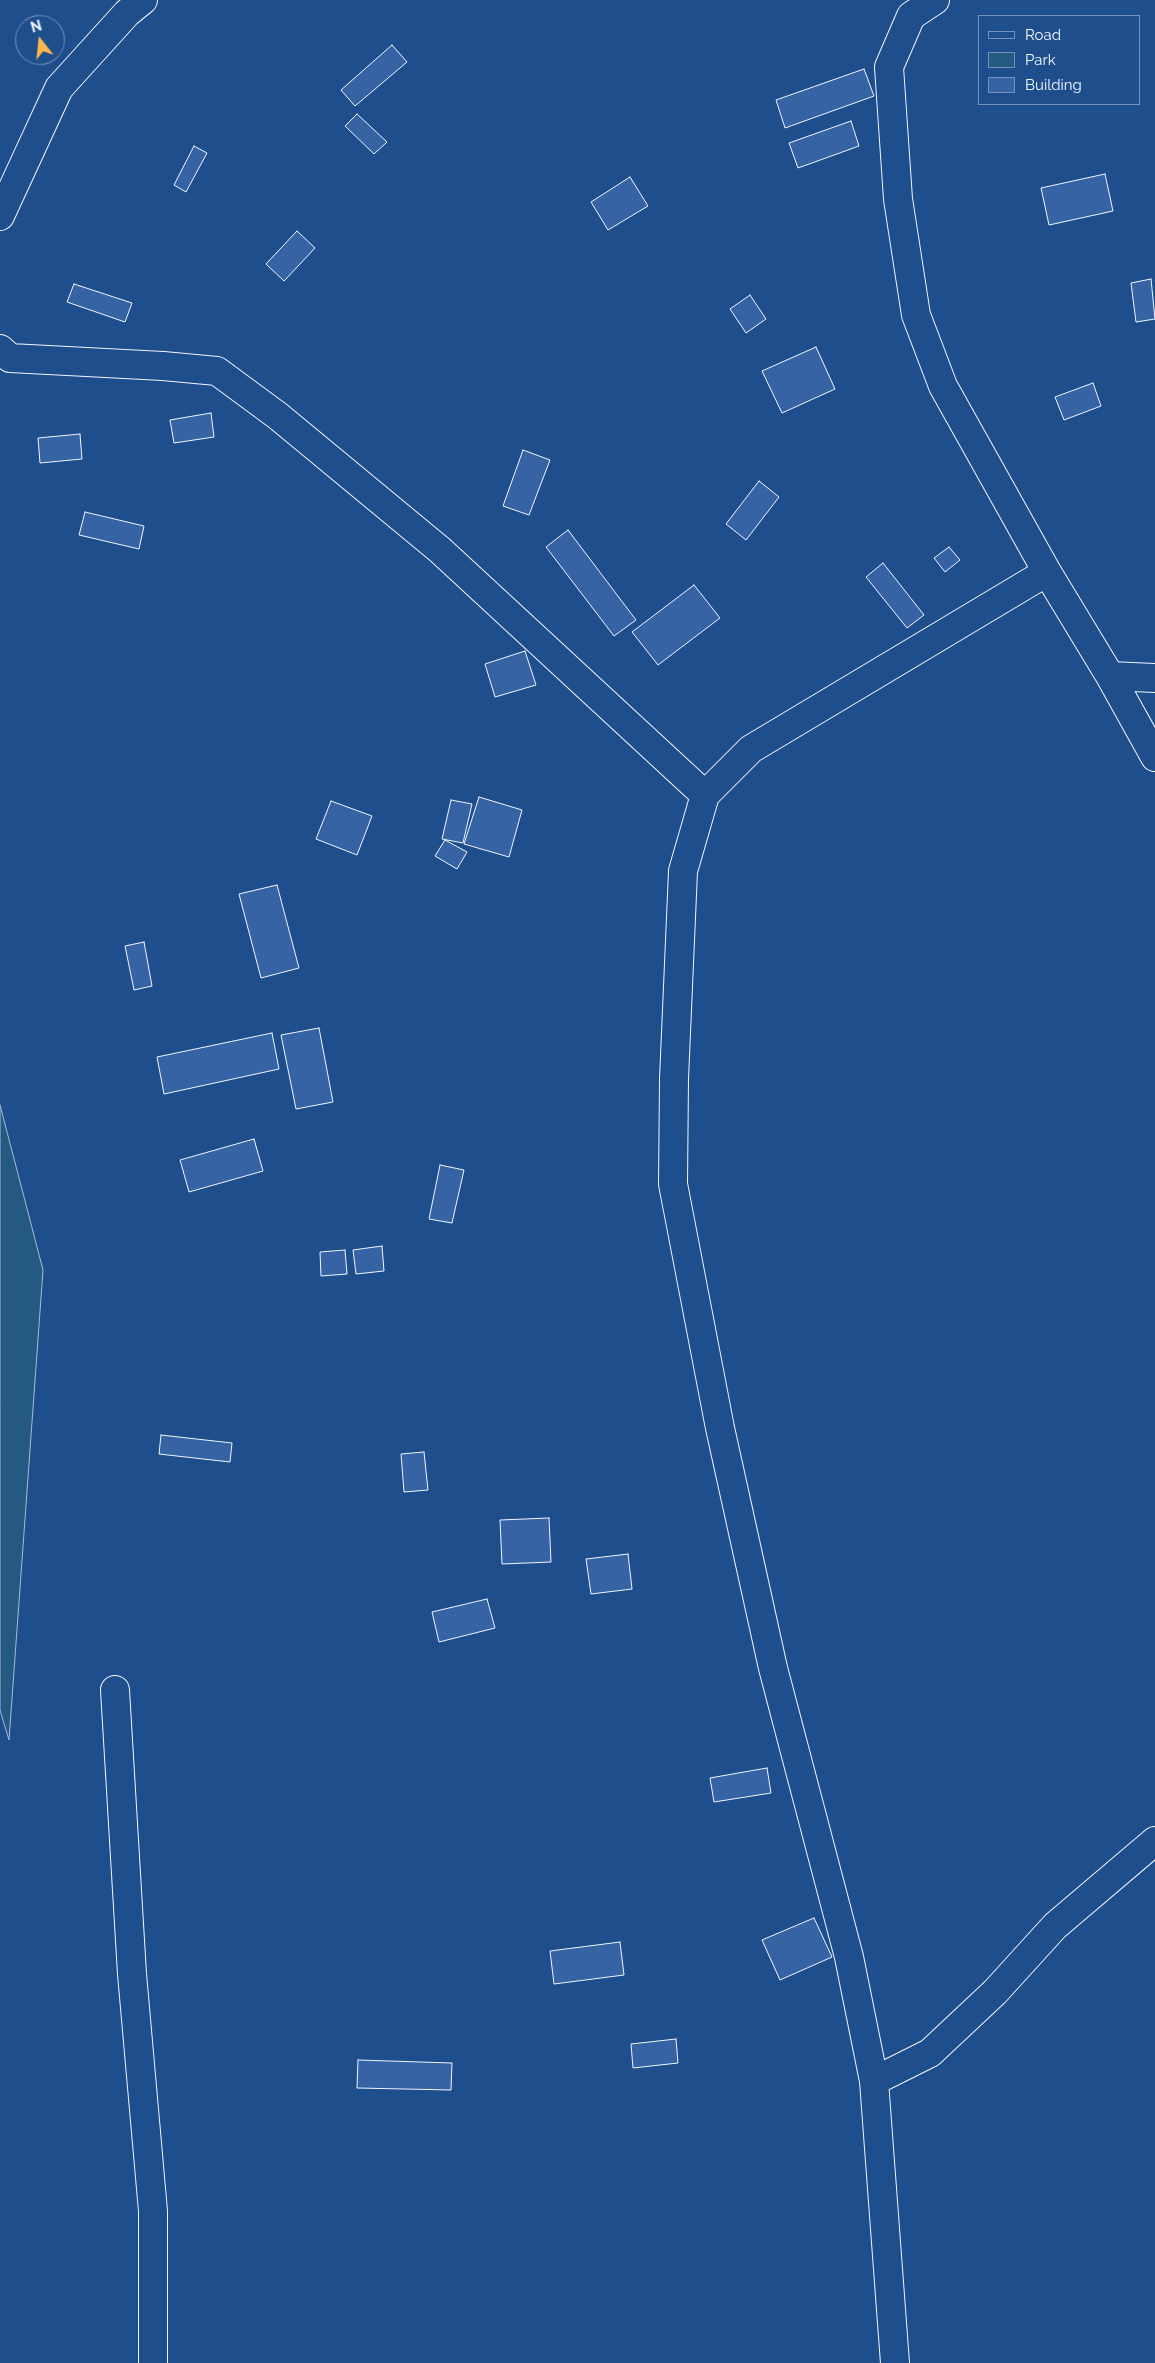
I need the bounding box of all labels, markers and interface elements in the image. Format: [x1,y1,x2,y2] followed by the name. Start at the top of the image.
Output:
[15,15,65,65] north arrow
[978,15,1140,105] legend
[29,17,43,36] text: N
[1025,26,1061,44] text: Road
[1025,51,1056,69] text: Park
[1025,76,1082,94] text: Building

